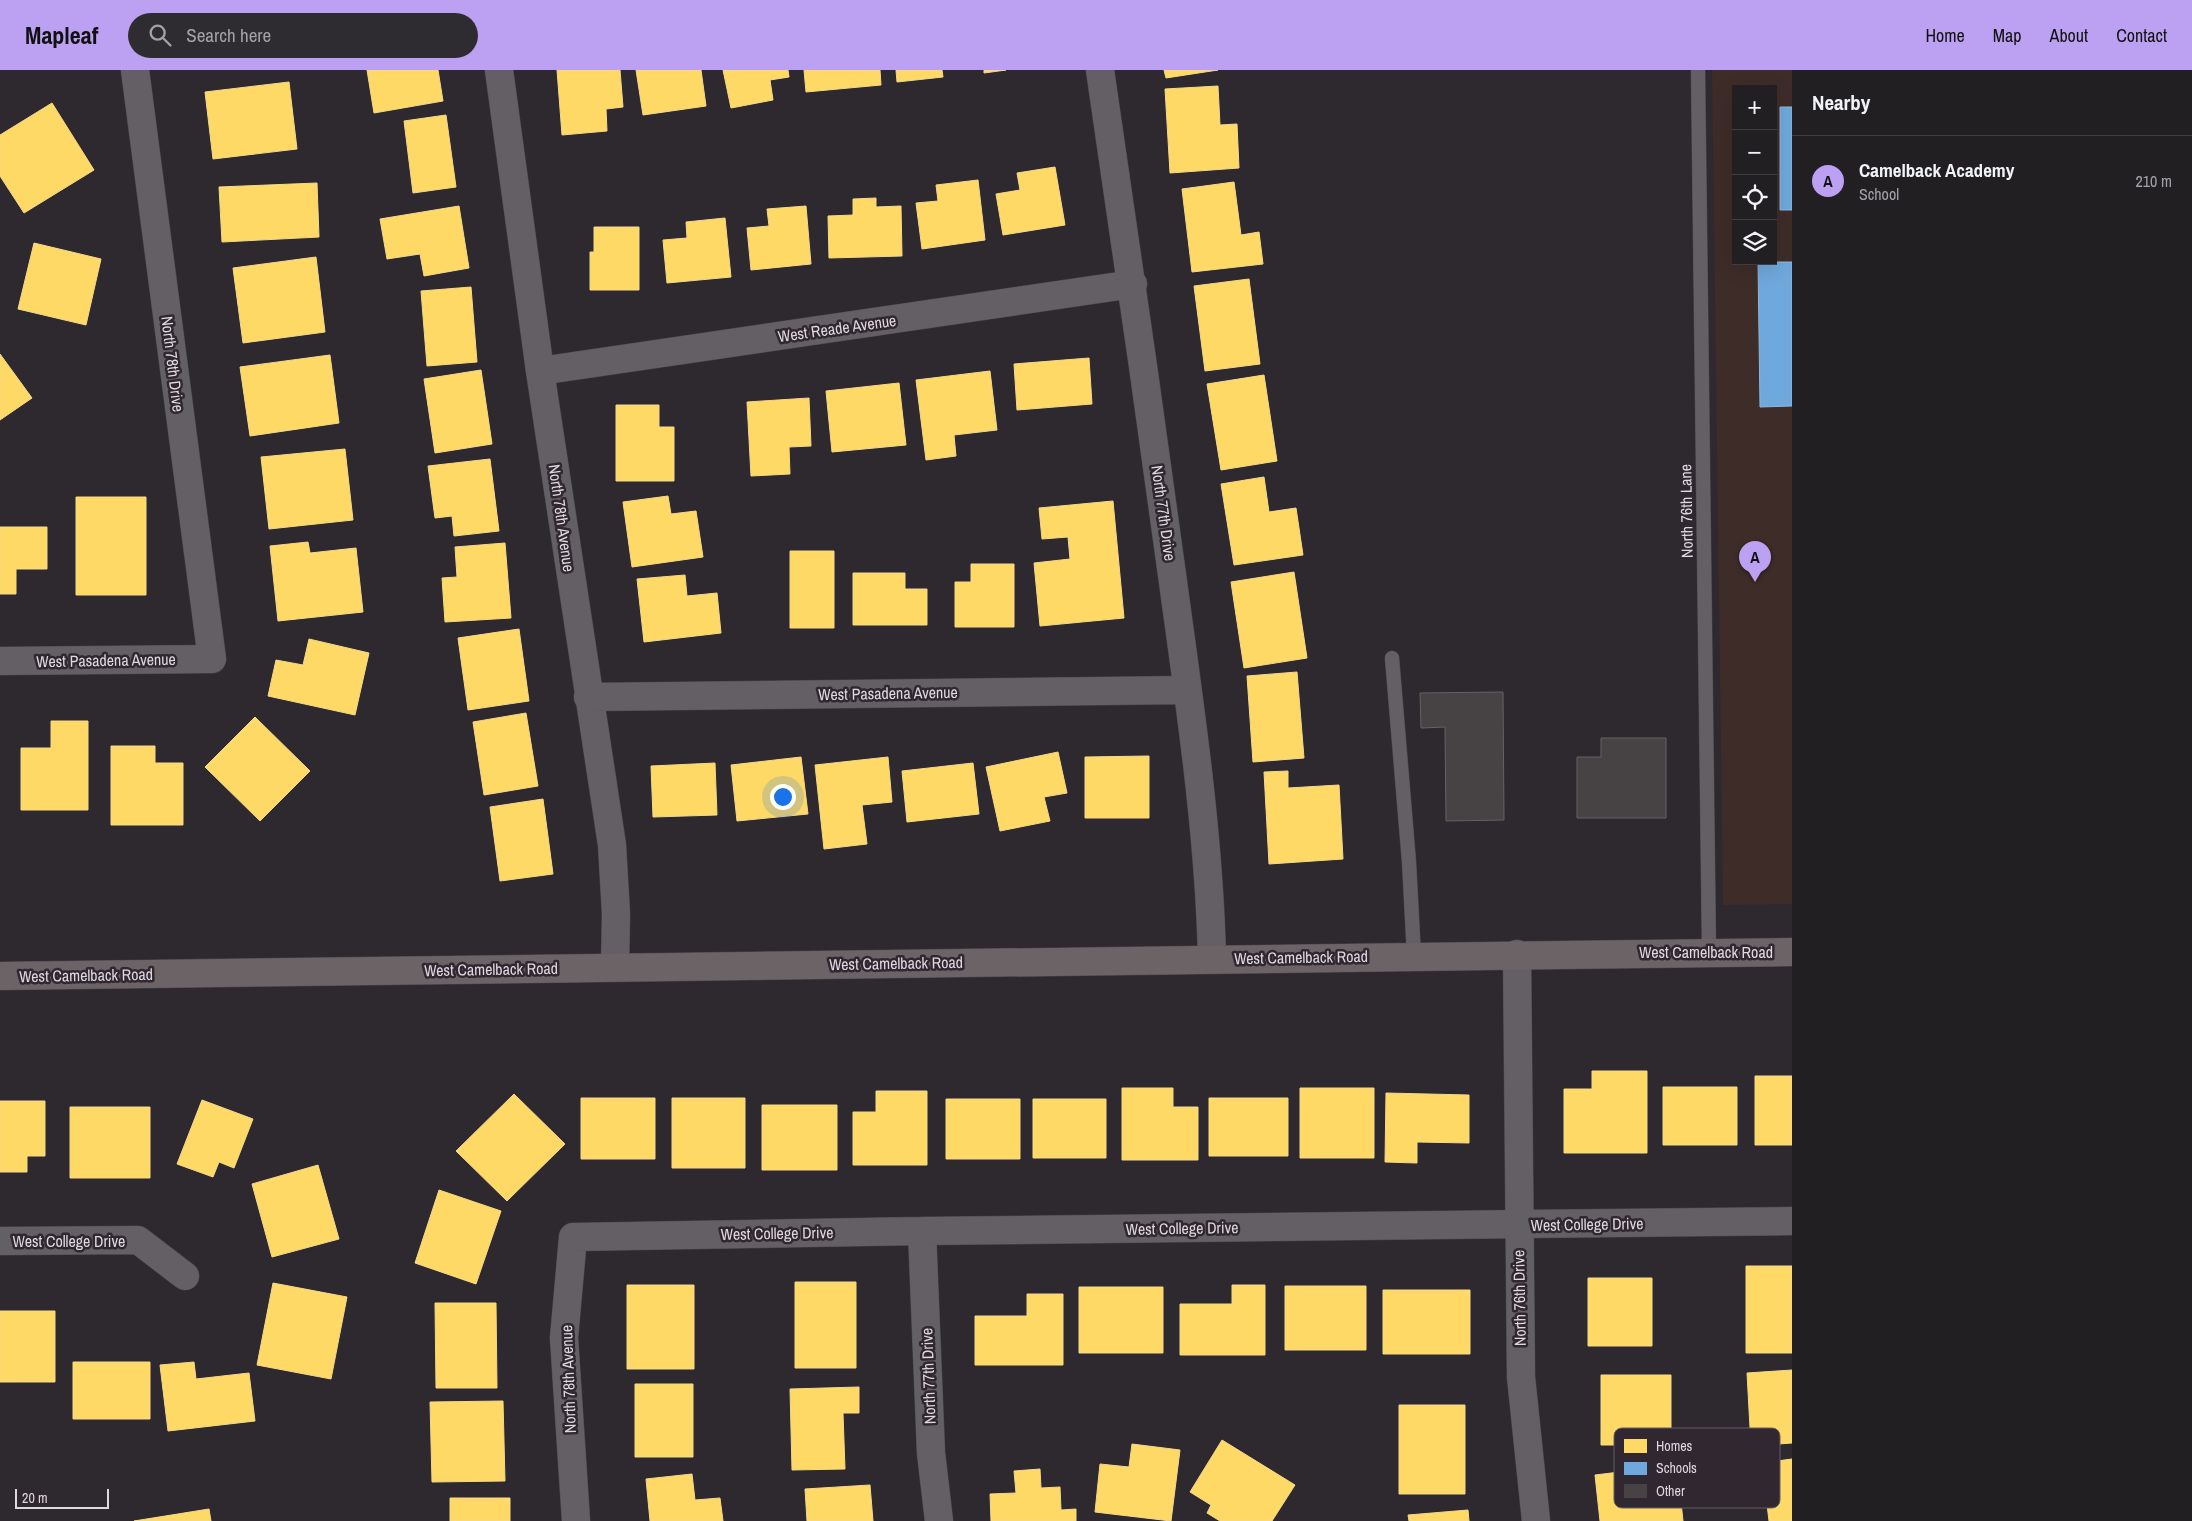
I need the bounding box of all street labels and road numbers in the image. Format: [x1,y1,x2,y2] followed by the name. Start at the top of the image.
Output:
[776,309,898,347] street label: West Reade Avenue
[156,315,190,413] street label: North 78th Drive
[544,463,580,573] street label: North 78th Avenue
[1146,464,1182,562] street label: North 77th Drive
[1674,464,1698,558] street label: North 76th Lane
[36,648,176,672] street label: West Pasadena Avenue
[818,681,958,705] street label: West Pasadena Avenue
[1639,941,1773,963] street label: West Camelback Road
[1234,945,1368,969] street label: West Camelback Road
[829,951,963,975] street label: West Camelback Road
[424,957,558,981] street label: West Camelback Road
[19,963,153,987] street label: West Camelback Road
[1530,1212,1644,1236] street label: West College Drive
[1125,1216,1239,1240] street label: West College Drive
[720,1221,834,1245] street label: West College Drive
[13,1230,125,1252] street label: West College Drive
[1507,1250,1531,1346] street label: North 76th Drive
[555,1324,581,1434] street label: North 78th Avenue
[915,1328,941,1424] street label: North 77th Drive

